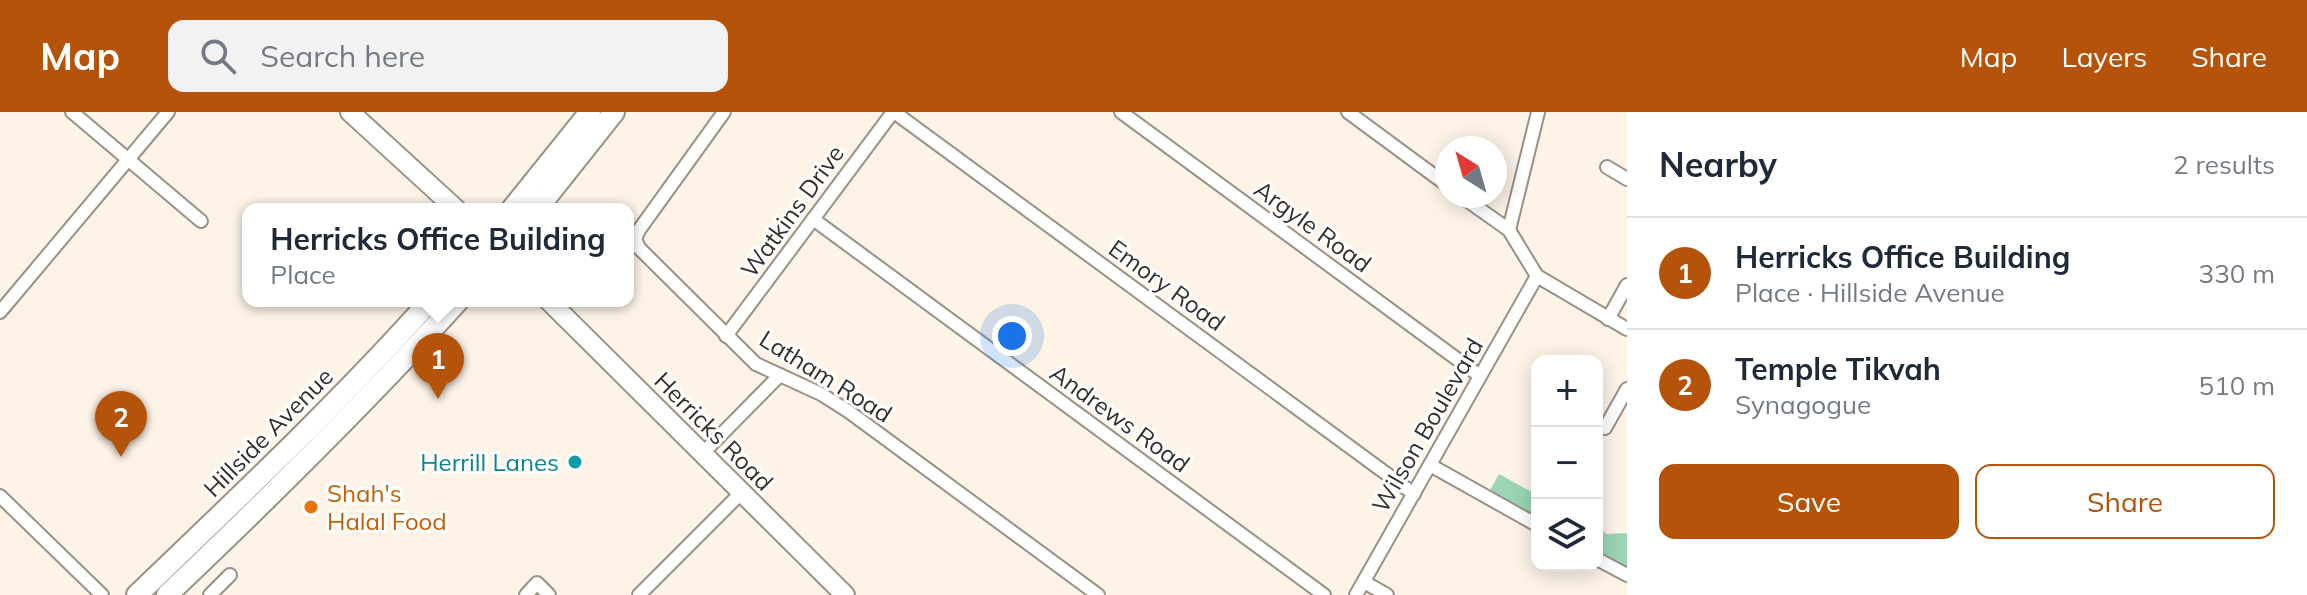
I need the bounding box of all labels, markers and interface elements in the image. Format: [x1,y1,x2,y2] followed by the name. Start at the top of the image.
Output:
[168,20,728,92] search box
[40,32,120,80] text: Map
[196,34,240,78] icon: search
[260,37,425,75] text: Search here
[1960,39,2017,74] text: Map
[2061,39,2147,74] text: Layers
[2191,39,2267,74] text: Share
[1435,136,1507,208] north arrow
[734,139,850,283] street label: Watkins Drive
[1659,143,1777,186] text: Nearby
[2173,148,2275,181] text: 2 results
[1249,174,1377,278] street label: Argyle Road
[242,203,634,307] popup
[270,220,606,258] text: Herricks Office Building
[1103,233,1231,337] street label: Emory Road
[1735,238,2070,276] text: Herricks Office Building
[1677,257,1693,290] text: 1
[2199,257,2275,290] text: 330 m
[270,258,336,291] text: Place
[1735,276,2005,309] text: Place · Hillside Avenue
[992,316,1032,356] your location
[754,323,898,429] street label: Latham Road
[1365,332,1489,518] street label: Wilson Boulevard
[412,333,464,399] pin: 1
[1735,350,1941,388] text: Temple Tikvah
[1531,355,1603,571] map controls
[1531,355,1603,427] button: +
[1044,357,1196,479] street label: Andrews Road
[197,361,339,503] street label: Hillside Avenue
[648,365,780,497] street label: Herricks Road
[1677,369,1693,402] text: 2
[2199,369,2275,402] text: 510 m
[1735,388,1871,421] text: Synagogue
[95,391,147,457] pin: 2
[1531,427,1603,499] button: −
[420,447,559,477] place label: Herrill Lanes
[566,453,584,471] marker: Herrill Lanes
[1659,464,1959,539] button: Save
[1975,464,2275,539] button: Share
[327,478,447,536] place label: Shah's Halal Food
[302,498,320,516] marker: Shah's Halal Food
[1531,499,1603,571] button: layers

